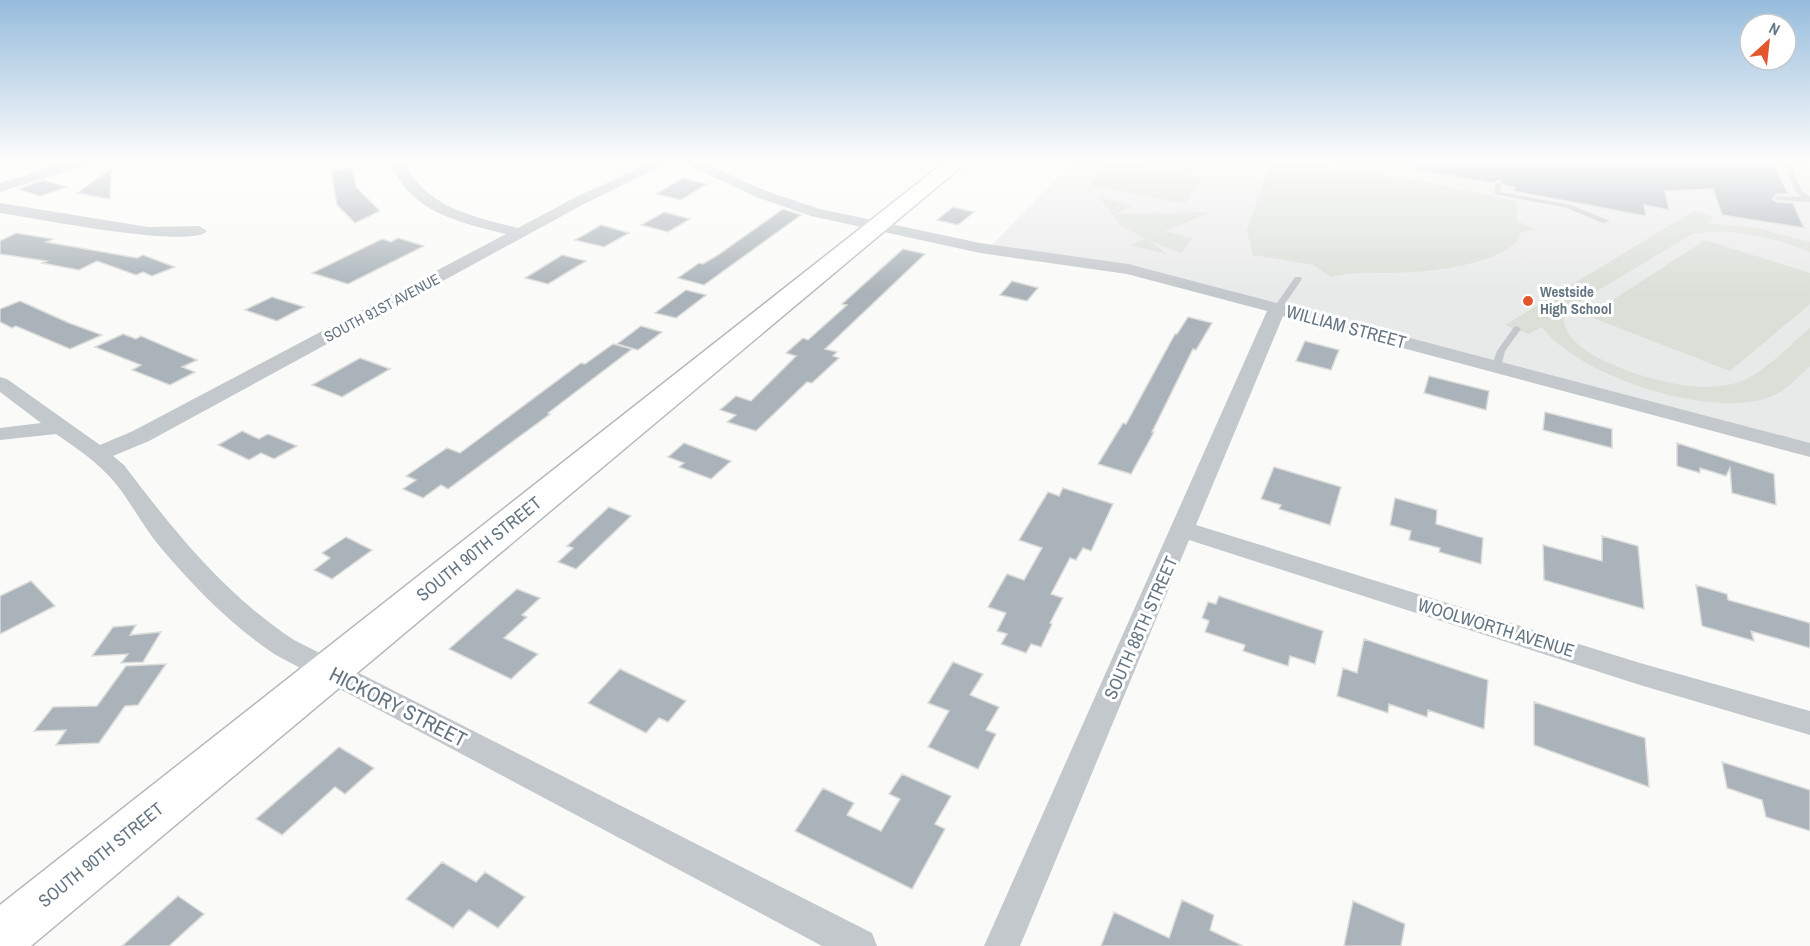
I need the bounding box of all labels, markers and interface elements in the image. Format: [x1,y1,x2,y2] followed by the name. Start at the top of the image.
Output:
[1738,12,1798,72] north arrow
[1766,17,1784,41] text: N
[320,268,443,347] street label: SOUTH 91ST AVENUE
[1540,281,1612,319] place label: Westside High School
[1521,294,1535,308] marker: Westside High School
[1283,299,1409,355] street label: WILLIAM STREET
[411,490,546,607] street label: SOUTH 90TH STREET
[1098,552,1183,703] street label: SOUTH 88TH STREET
[1415,592,1577,663] street label: WOOLWORTH AVENUE
[325,659,472,754] street label: HICKORY STREET
[33,796,168,913] street label: SOUTH 90TH STREET

